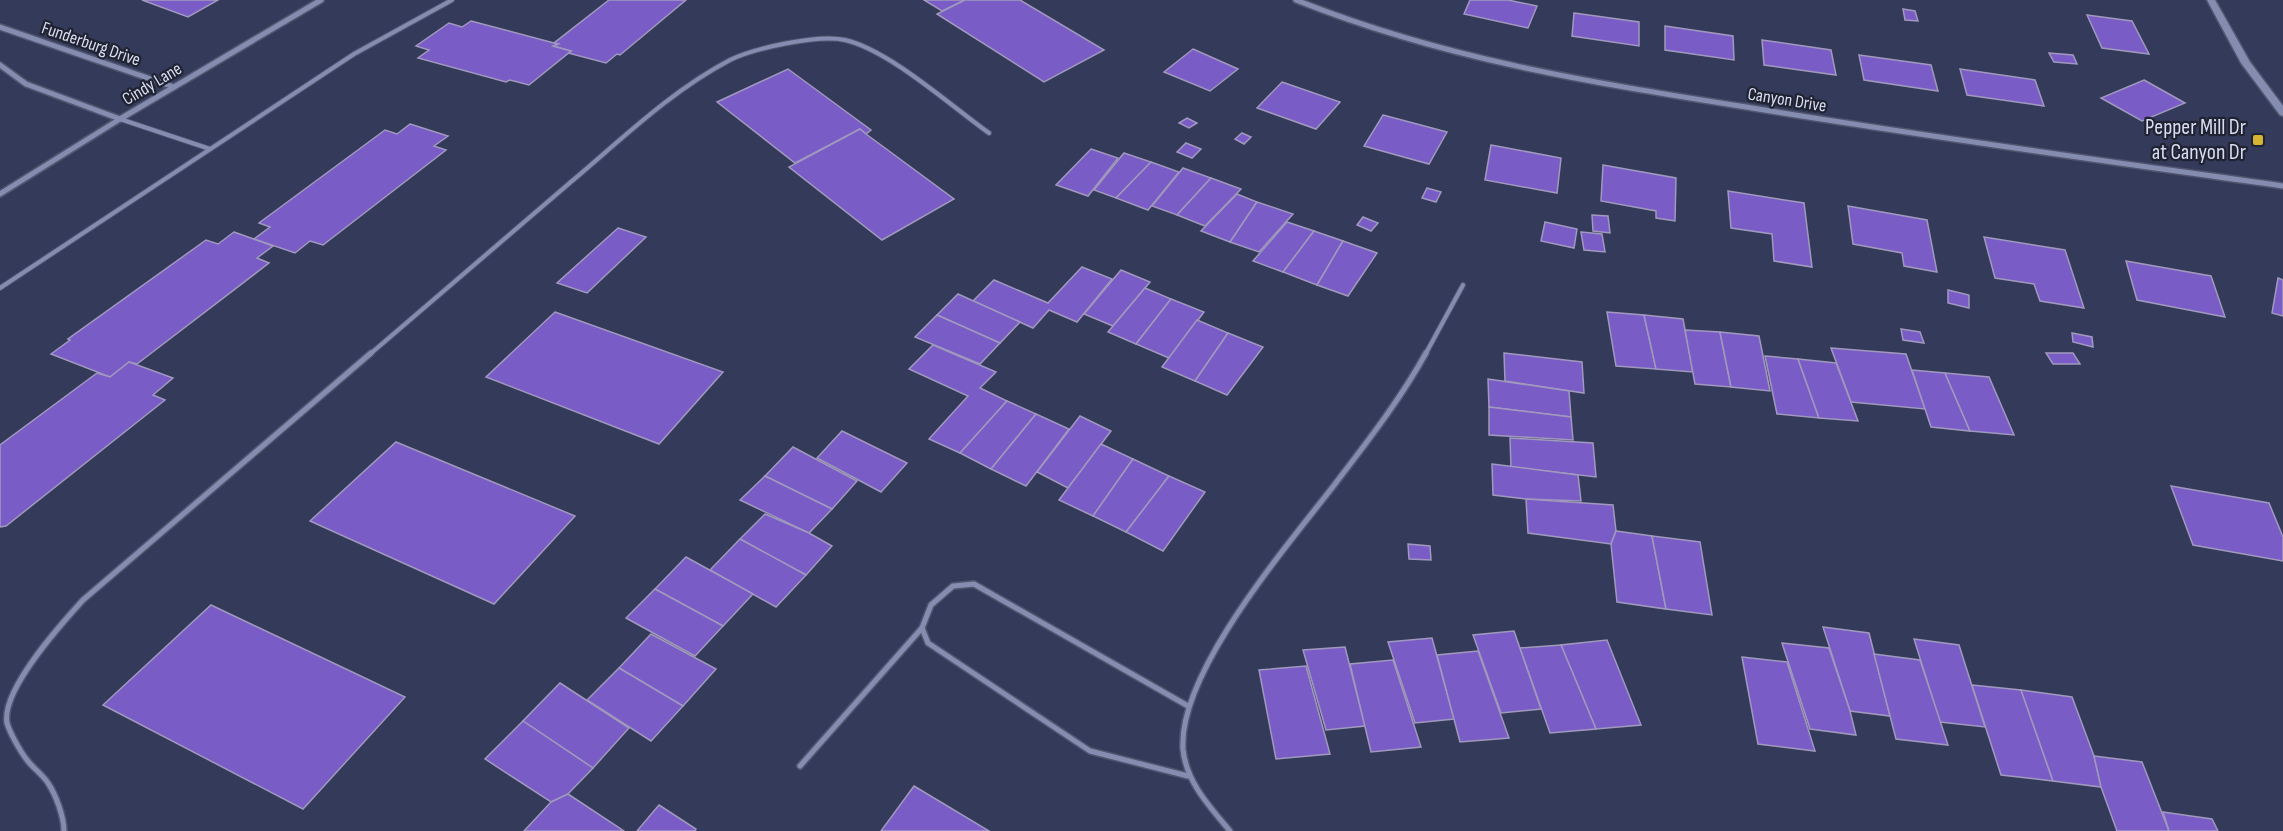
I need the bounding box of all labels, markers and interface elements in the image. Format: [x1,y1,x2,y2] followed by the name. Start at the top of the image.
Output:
[39,17,143,71] street label: Funderburg Drive
[118,58,186,110] street label: Cindy Lane
[1746,83,1828,117] street label: Canyon Drive
[2145,114,2246,166] place label: Pepper Mill Dr at Canyon Dr
[2251,133,2265,147] marker: Pepper Mill Dr at Canyon Dr

